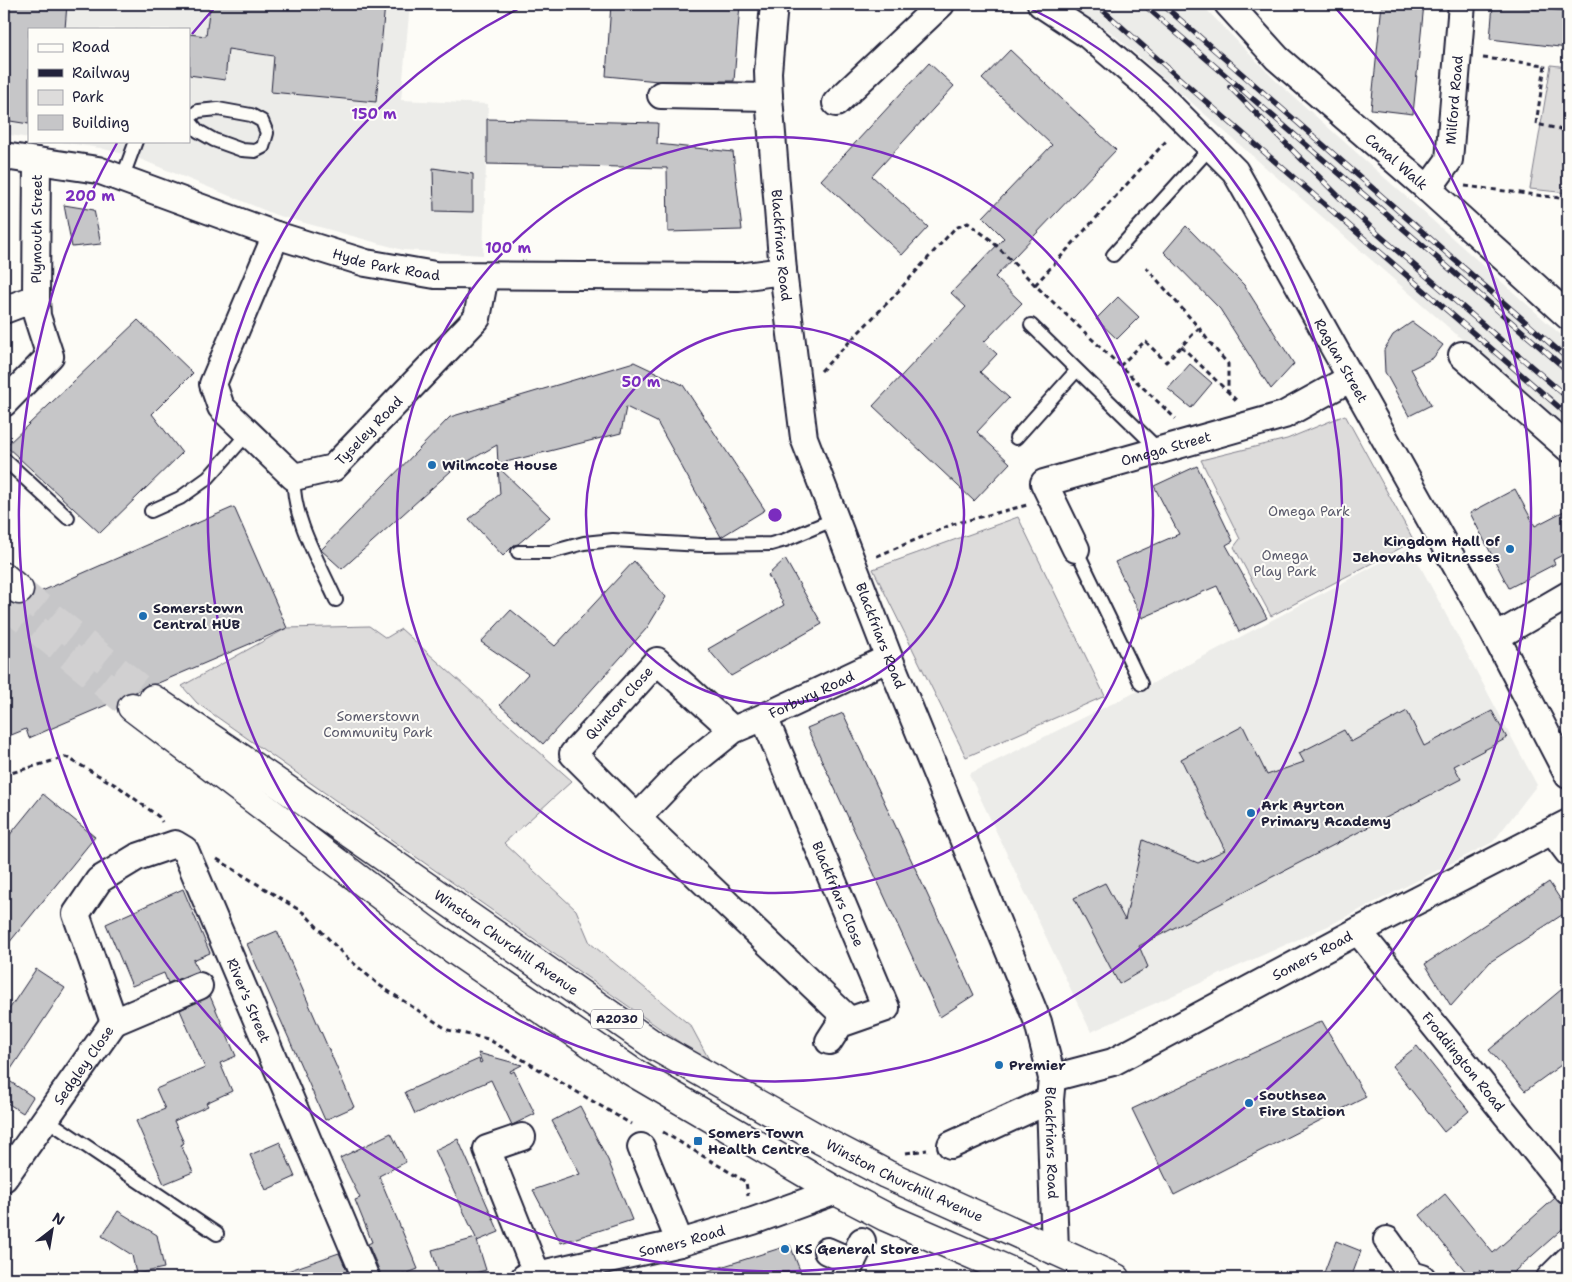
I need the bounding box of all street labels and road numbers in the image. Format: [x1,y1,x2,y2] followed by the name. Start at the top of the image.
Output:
[1441,55,1467,145] street label: Milford Road
[1361,129,1431,194] street label: Canal Walk
[27,174,46,284] street label: Plymouth Street
[767,189,796,302] street label: Blackfriars Road
[330,244,440,284] street label: Hyde Park Road
[1310,315,1372,406] street label: Raglan Street
[331,392,406,469] street label: Tyseley Road
[1119,427,1213,470] street label: Omega Street
[852,580,910,691] street label: Blackfriars Road
[581,662,657,744] street label: Quinton Close
[766,667,857,722] street label: Forbury Road
[808,839,868,950] street label: Blackfriars Close
[430,886,582,999] street label: Winston Churchill Avenue
[1269,927,1356,984] street label: Somers Road
[223,955,275,1046] street label: River's Street
[1418,1008,1509,1115] street label: Froddington Road
[591,1010,643,1028] road number: A2030
[49,1022,118,1108] street label: Sedgley Close
[1041,1086,1062,1199] street label: Blackfriars Road
[823,1135,986,1226] street label: Winston Churchill Avenue
[637,1221,727,1261] street label: Somers Road

